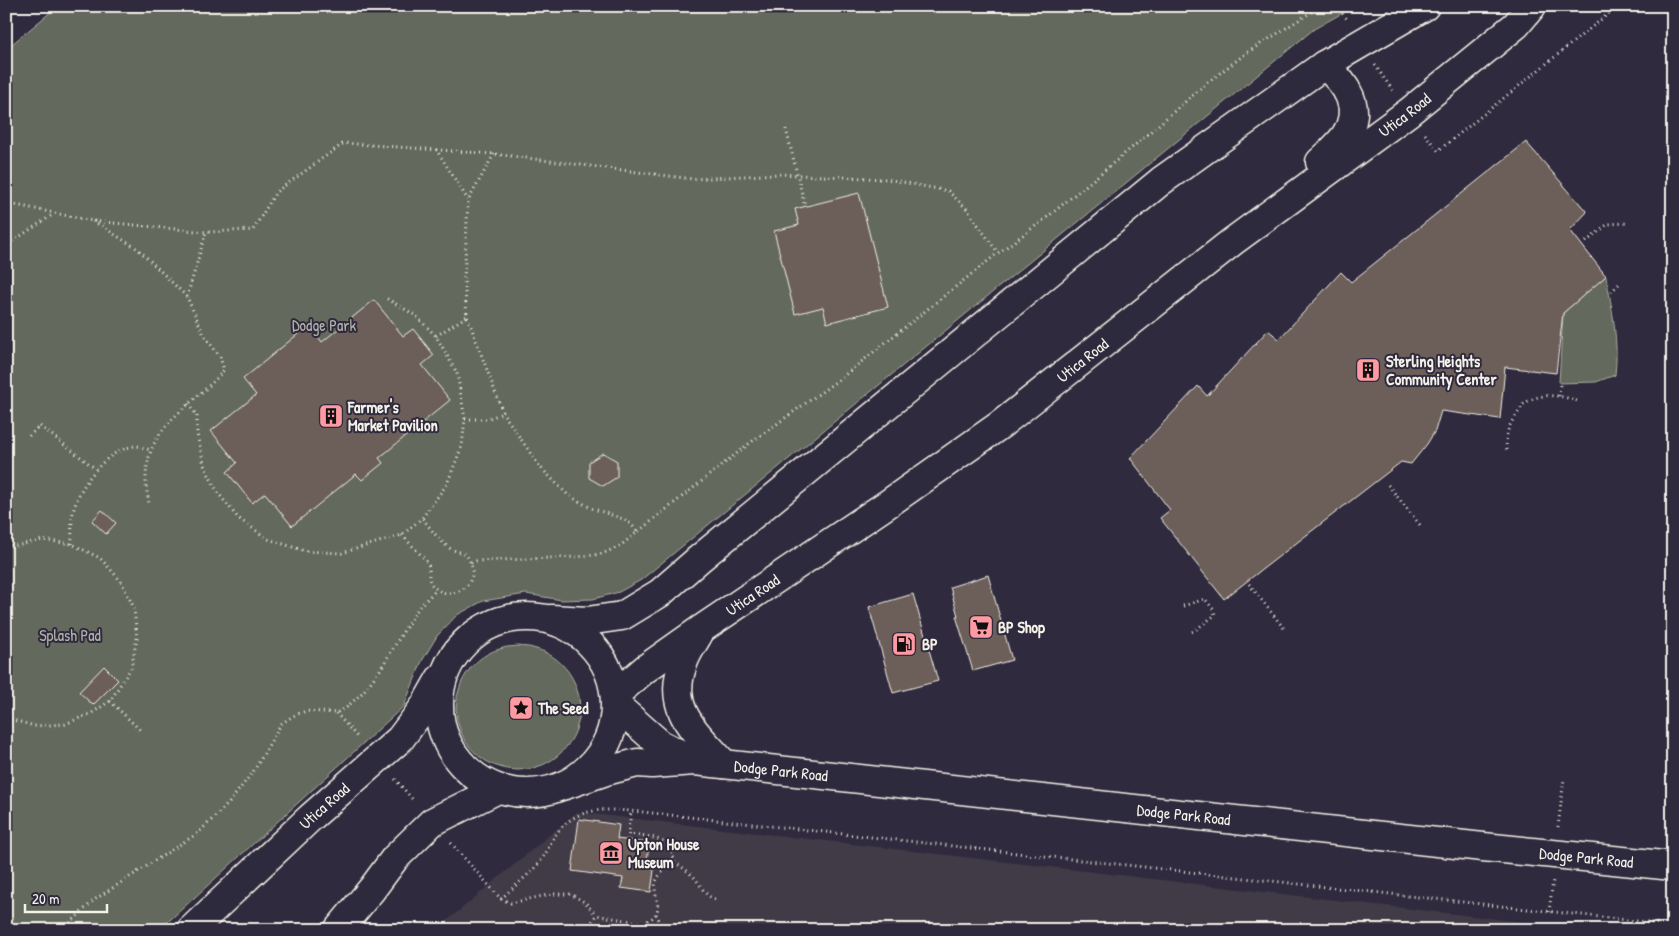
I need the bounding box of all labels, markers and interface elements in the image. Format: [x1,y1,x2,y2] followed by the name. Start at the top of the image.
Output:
[1374,88,1435,142] street label: Utica Road
[292,314,356,336] park label: Dodge Park
[1052,333,1113,387] street label: Utica Road
[1386,350,1497,391] place label: Sterling Heights Community Center
[1355,357,1381,383] building icon: Sterling Heights Community Center
[347,396,438,436] place label: Farmer's Market Pavilion
[318,403,344,429] building icon: Farmer's Market Pavilion
[721,569,784,621] street label: Utica Road
[968,614,994,640] supermarket icon: BP Shop
[998,616,1045,639] place label: BP Shop
[39,624,101,646] park label: Splash Pad
[891,631,917,657] fuel station icon: BP
[922,633,938,655] place label: BP
[508,695,534,721] place icon: The Seed
[537,697,589,719] place label: The Seed
[733,754,829,786] street label: Dodge Park Road
[294,778,354,834] street label: Utica Road
[1136,798,1232,830] street label: Dodge Park Road
[628,833,700,873] place label: Upton House Museum
[598,840,624,866] museum icon: Upton House Museum
[1538,842,1634,873] street label: Dodge Park Road
[25,881,108,913] scale bar
[32,888,59,909] text: 20 m

